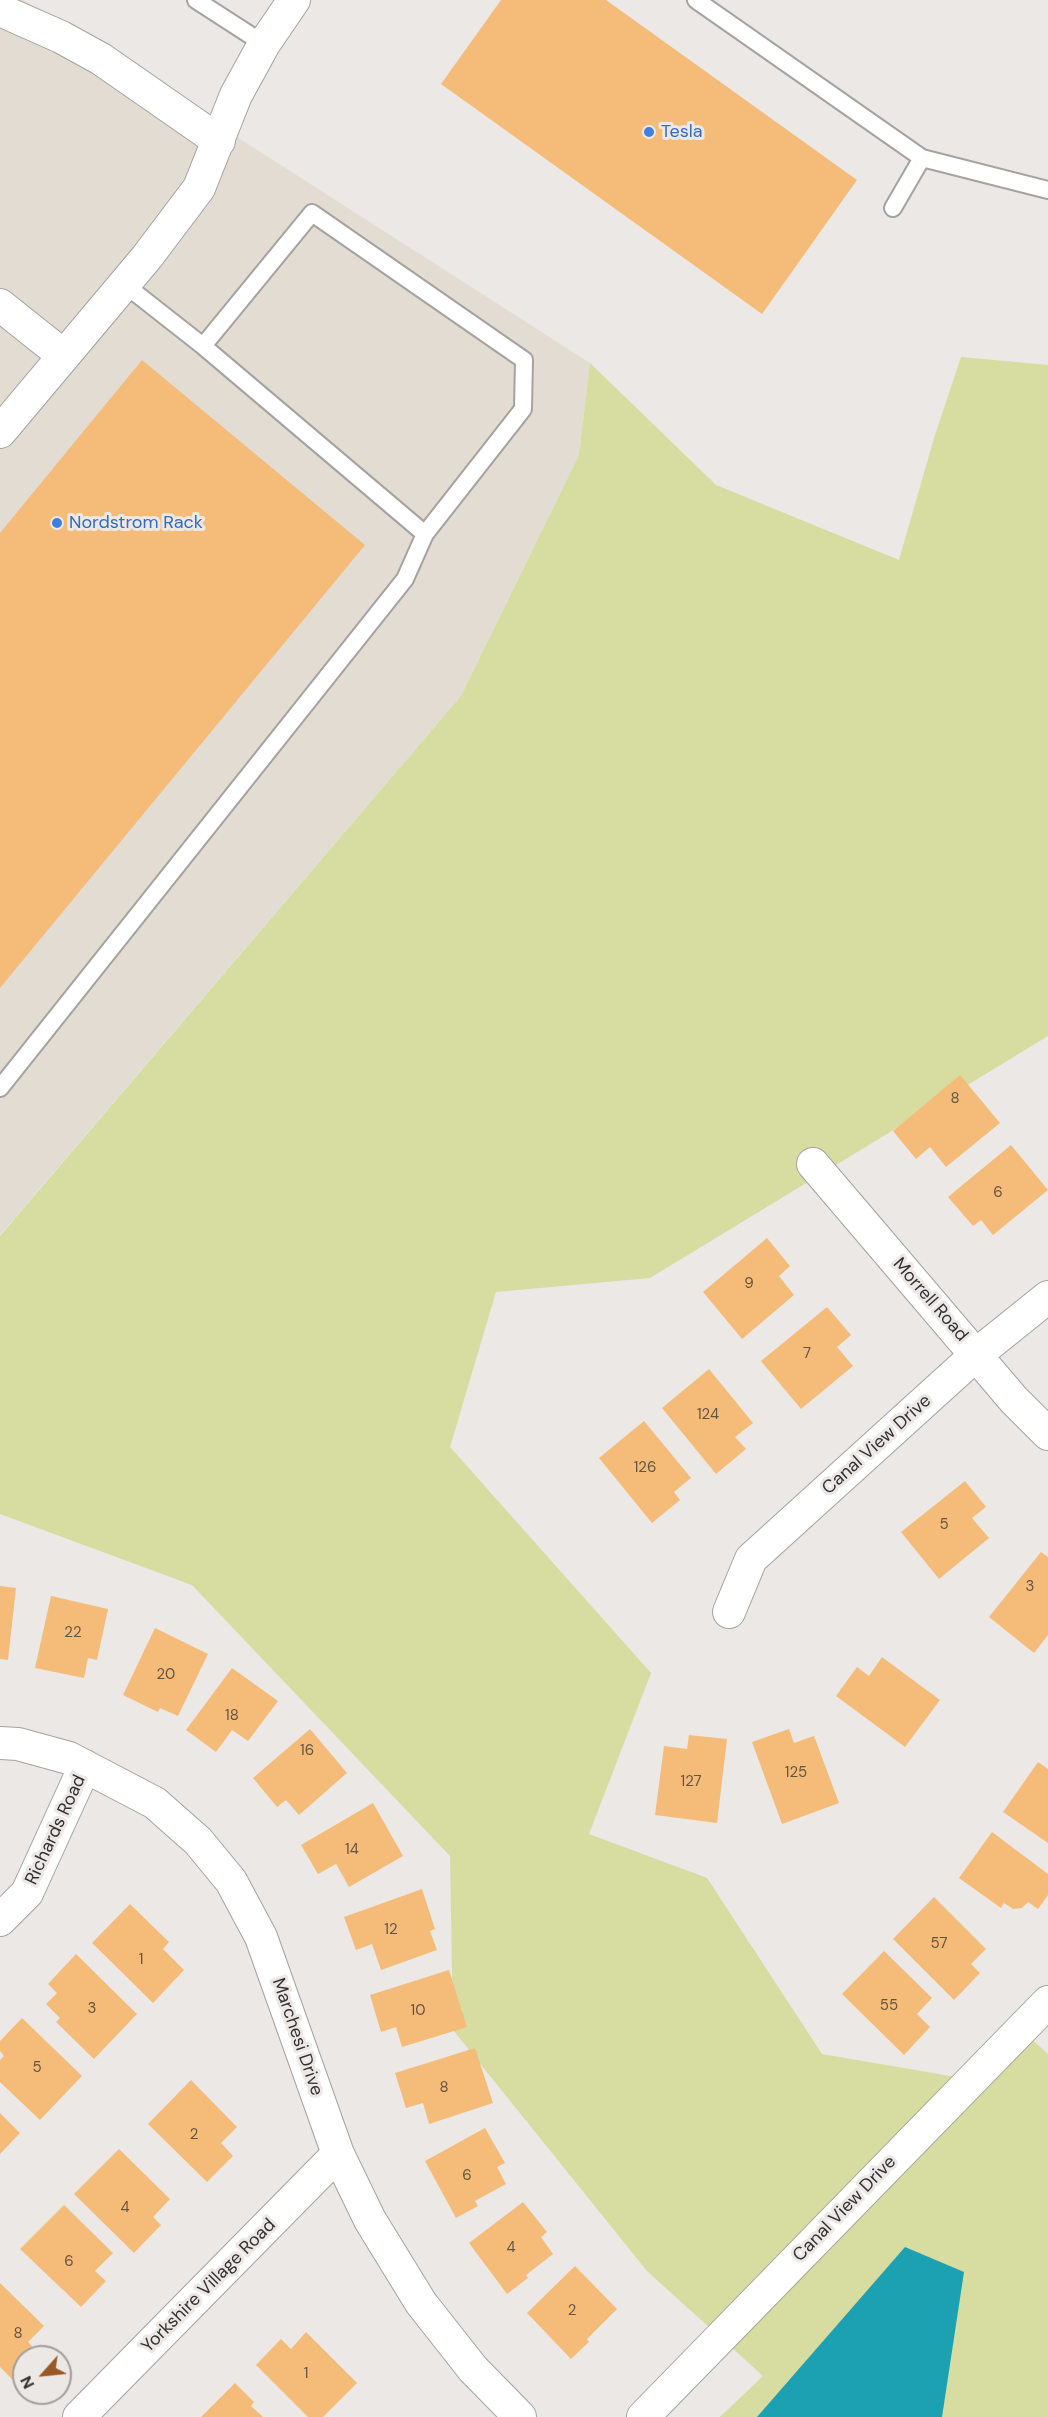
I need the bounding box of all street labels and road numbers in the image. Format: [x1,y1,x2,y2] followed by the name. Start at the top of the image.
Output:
[888,1254,972,1346] street label: Morrell Road
[818,1390,936,1500] street label: Canal View Drive
[21,1772,91,1888] street label: Richards Road
[267,1975,327,2099] street label: Marchesi Drive
[789,2152,901,2266] street label: Canal View Drive
[138,2215,280,2357] street label: Yorkshire Village Road

